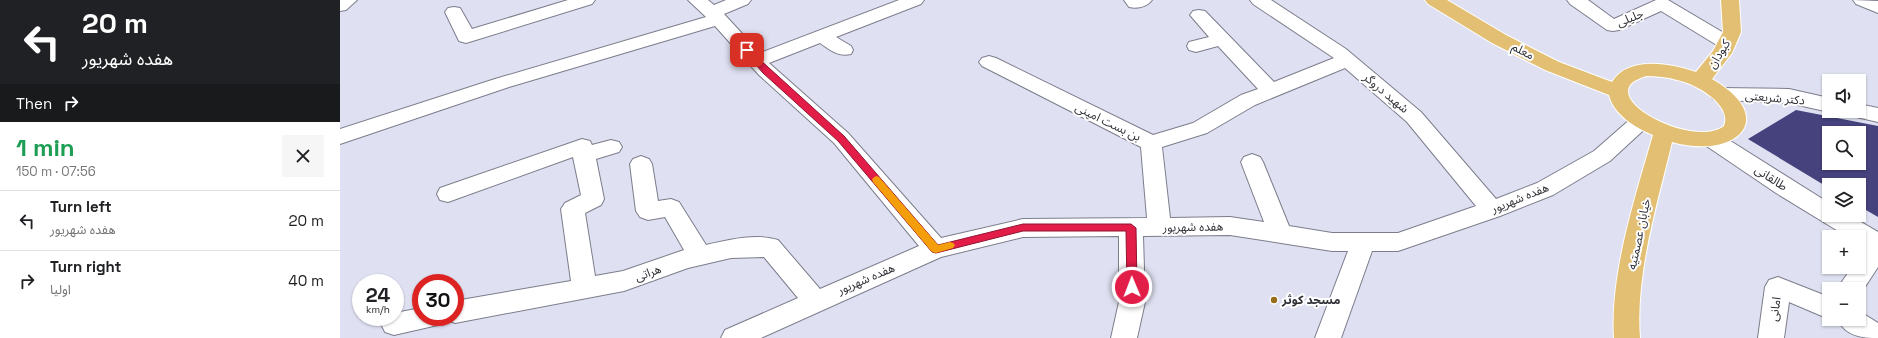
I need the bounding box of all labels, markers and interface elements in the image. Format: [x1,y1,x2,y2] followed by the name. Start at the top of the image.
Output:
[82,5,148,41] text: 20 m
[1614,5,1646,31] street label: جلیلی
[16,16,68,68] icon: left
[730,33,764,67] pin
[1704,36,1735,72] street label: کبودان
[736,39,758,61] icon: arrive
[1509,39,1537,64] street label: معلم
[82,47,173,70] text: هفده شهریور
[1359,69,1412,117] street label: شهید دروگر
[1822,74,1866,326] map controls
[1822,74,1866,118] button: sound
[1744,87,1806,109] street label: دکتر شریعتی
[60,92,82,114] icon: right
[16,94,52,113] text: Then
[1072,99,1144,145] street label: بن بست امینی
[1822,126,1866,170] button: search
[16,132,75,163] text: 1 min
[282,135,324,177] button: close
[1751,161,1791,195] street label: طالقانی
[16,163,96,180] text: 150 m · 07:56
[1822,178,1866,222] button: layers
[1488,179,1551,217] street label: هفده شهریور
[50,197,112,216] text: Turn left
[1624,197,1654,271] street label: خیابان عصمتیه
[16,210,38,232] icon: left
[289,211,324,230] text: 20 m
[1162,218,1224,236] street label: هفده شهریور
[50,221,116,238] text: هفده شهریور
[1822,230,1866,274] button: +
[50,257,121,276] text: Turn right
[834,260,897,299] street label: هفده شهریور
[633,261,663,285] street label: هراتی
[1111,266,1153,308] position arrow
[16,270,38,292] icon: right
[288,271,324,290] text: 40 m
[412,274,464,326] speed limit sign: 30
[50,281,71,298] text: اولیا
[366,282,390,308] text: 24
[1822,282,1866,326] button: −
[1281,292,1340,308] place label: مسجد کوثر
[1269,295,1279,305] marker: مسجد کوثر
[1765,296,1785,322] street label: امانی
[366,303,390,316] text: km/h

